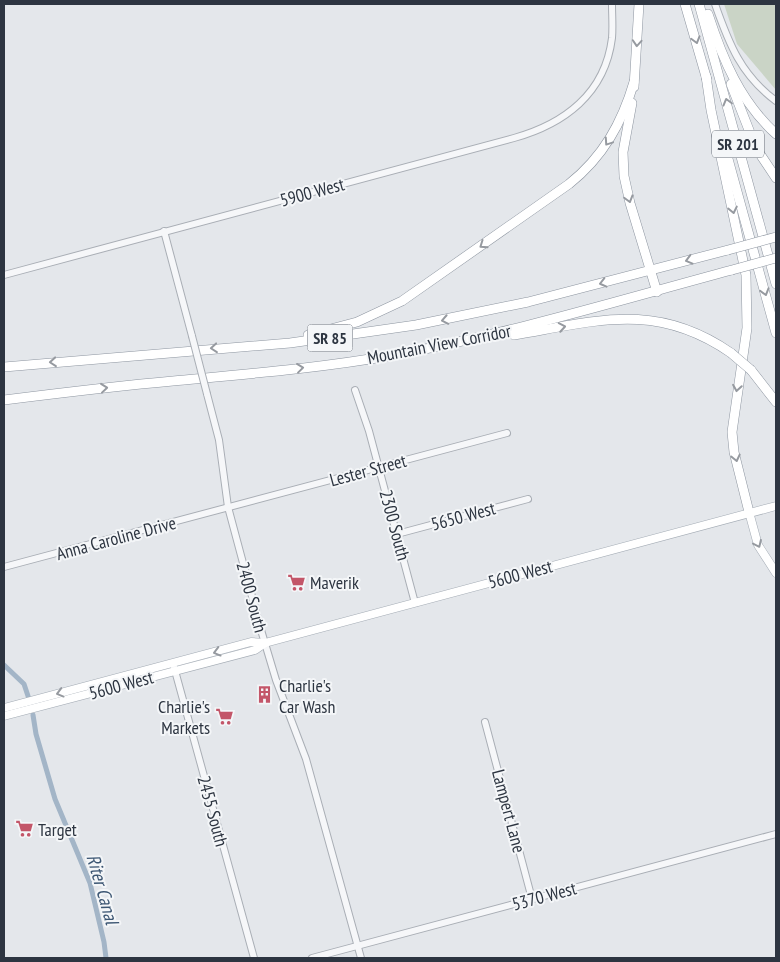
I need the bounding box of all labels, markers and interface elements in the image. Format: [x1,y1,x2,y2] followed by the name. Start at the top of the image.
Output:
[690,35,700,43] one-way arrow
[631,39,642,47] one-way arrow
[722,98,732,107] one-way arrow
[712,130,764,158] road number: SR 201
[605,137,614,146] one-way arrow
[277,172,347,212] street label: 5900 West
[623,195,633,203] one-way arrow
[727,205,738,214] one-way arrow
[479,239,489,248] one-way arrow
[686,255,694,265] one-way arrow
[599,277,608,288] one-way arrow
[759,287,769,296] one-way arrow
[441,314,449,324] one-way arrow
[365,319,513,369] street label: Mountain View Corridor
[557,322,566,332] one-way arrow
[308,324,352,352] road number: SR 85
[210,343,218,354] one-way arrow
[48,357,56,368] one-way arrow
[297,363,305,374] one-way arrow
[101,383,109,394] one-way arrow
[733,383,743,392] one-way arrow
[327,449,409,491] street label: Lester Street
[730,453,741,462] one-way arrow
[375,487,415,563] street label: 2300 South
[428,496,498,536] street label: 5650 West
[54,511,178,565] street label: Anna Caroline Drive
[752,539,763,548] one-way arrow
[485,554,555,594] street label: 5600 West
[232,559,272,635] street label: 2400 South
[310,571,359,594] place label: Maverik
[286,572,306,592] supermarket icon: Maverik
[213,646,222,656] one-way arrow
[86,665,156,705] street label: 5600 West
[279,674,335,718] place label: Charlie's Car Wash
[255,685,275,705] building icon: Charlie's Car Wash
[56,688,65,698] one-way arrow
[158,695,210,739] place label: Charlie's Markets
[214,706,234,726] supermarket icon: Charlie's Markets
[487,767,531,855] street label: Lampert Lane
[193,773,233,849] street label: 2455 South
[38,818,77,841] place label: Target
[14,819,34,839] supermarket icon: Target
[82,851,125,928] water label: Riter Canal
[509,876,579,916] street label: 5370 West

